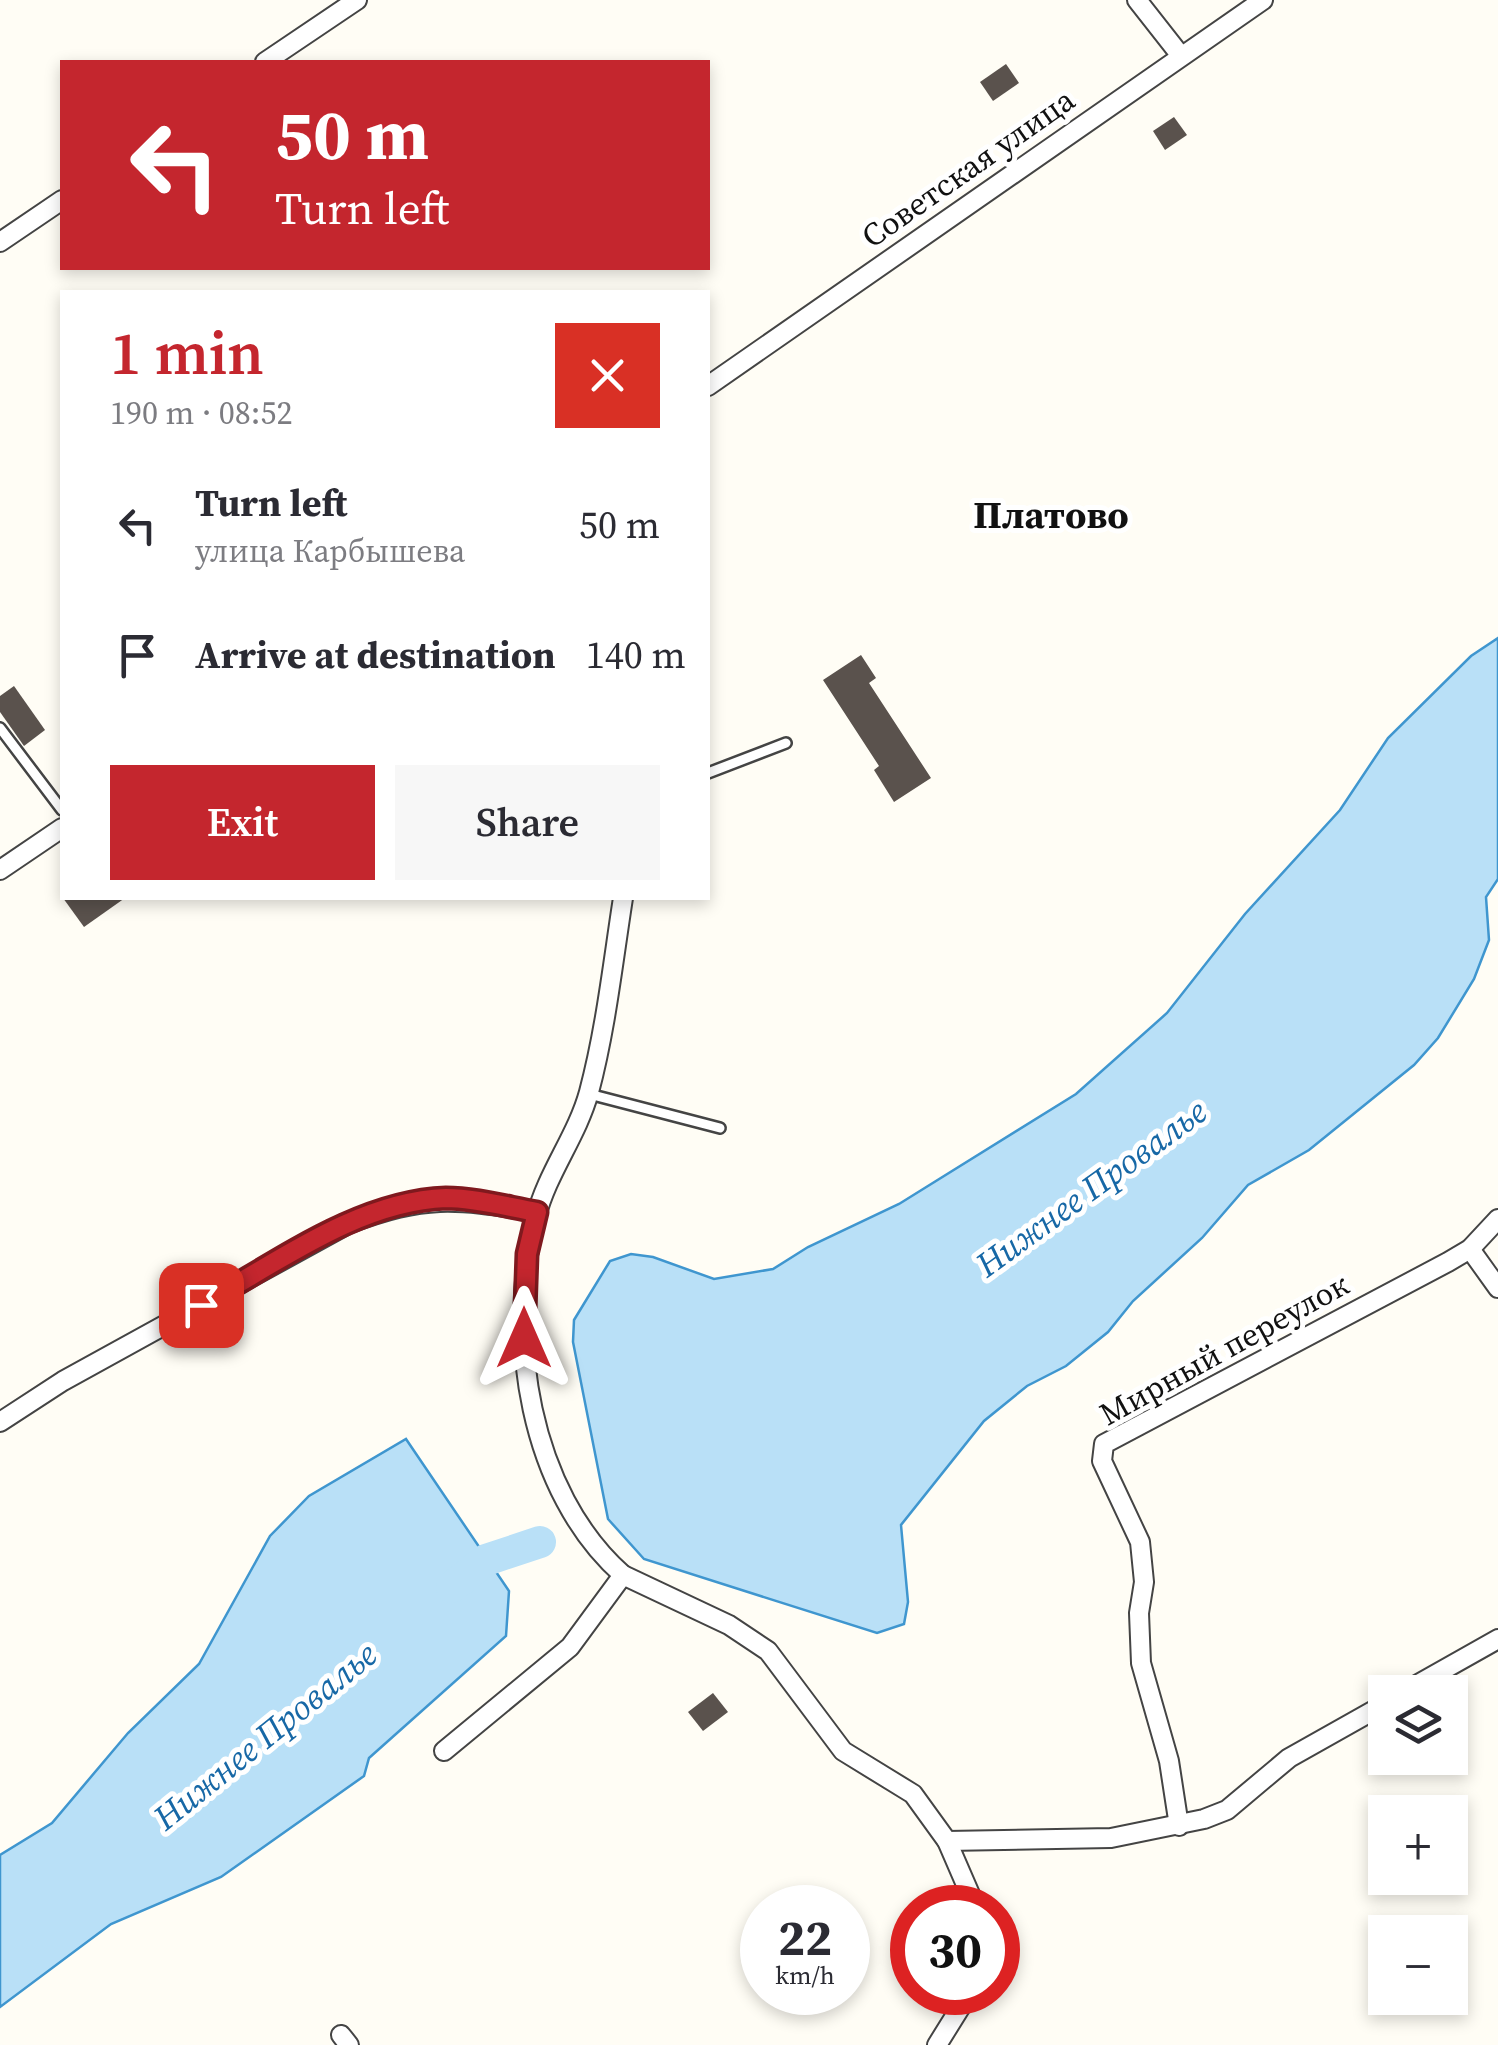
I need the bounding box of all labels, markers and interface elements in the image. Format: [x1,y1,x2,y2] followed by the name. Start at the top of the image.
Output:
[852,78,1084,258] street label: Советская улица
[275,86,429,182] text: 50 m
[110,100,240,230] icon: left
[275,177,449,239] text: Turn left
[110,312,264,394] text: 1 min
[555,323,660,428] button: close
[110,391,292,435] text: 190 m · 08:52
[195,477,347,529] text: Turn left
[973,489,1129,541] district label: Платово
[110,498,165,553] icon: left
[579,499,660,551] text: 50 m
[195,529,465,573] text: улица Карбышева
[110,628,165,683] icon: arrive
[195,629,556,681] text: Arrive at destination
[586,629,686,681] text: 140 m
[110,765,375,880] button: Exit
[395,765,660,880] button: Share
[965,1088,1216,1289] water label: Нижнее Провалье
[1091,1262,1357,1436] street label: Мирный переулок
[159,1263,244,1348] pin
[174,1278,229,1333] icon: arrive
[472,1286,576,1390] position arrow
[142,1631,387,1842] water label: Нижнее Провалье
[1368,1675,1468,2015] map controls
[1368,1675,1468,1775] button: layers
[1368,1795,1468,1895] button: +
[890,1885,1020,2015] speed limit sign: 30
[778,1903,832,1972] text: 22
[1368,1915,1468,2015] button: −
[775,1958,835,1992] text: km/h

